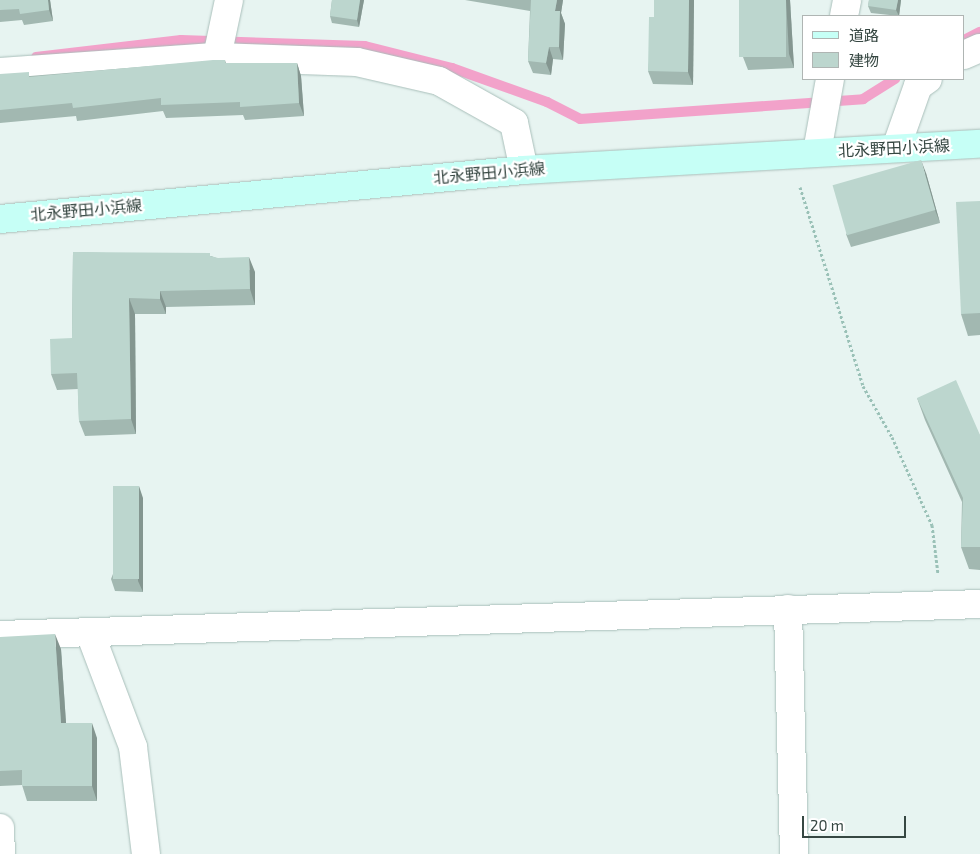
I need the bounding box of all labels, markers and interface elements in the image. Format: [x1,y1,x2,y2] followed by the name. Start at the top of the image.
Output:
[802,15,965,80] legend
[849,26,879,44] text: 道路
[849,51,879,69] text: 建物
[838,135,950,161] street label: 北永野田小浜線
[432,159,546,187] street label: 北永野田小浜線
[29,196,143,224] street label: 北永野田小浜線
[805,806,909,838] scale bar
[810,816,844,834] text: 20 m

